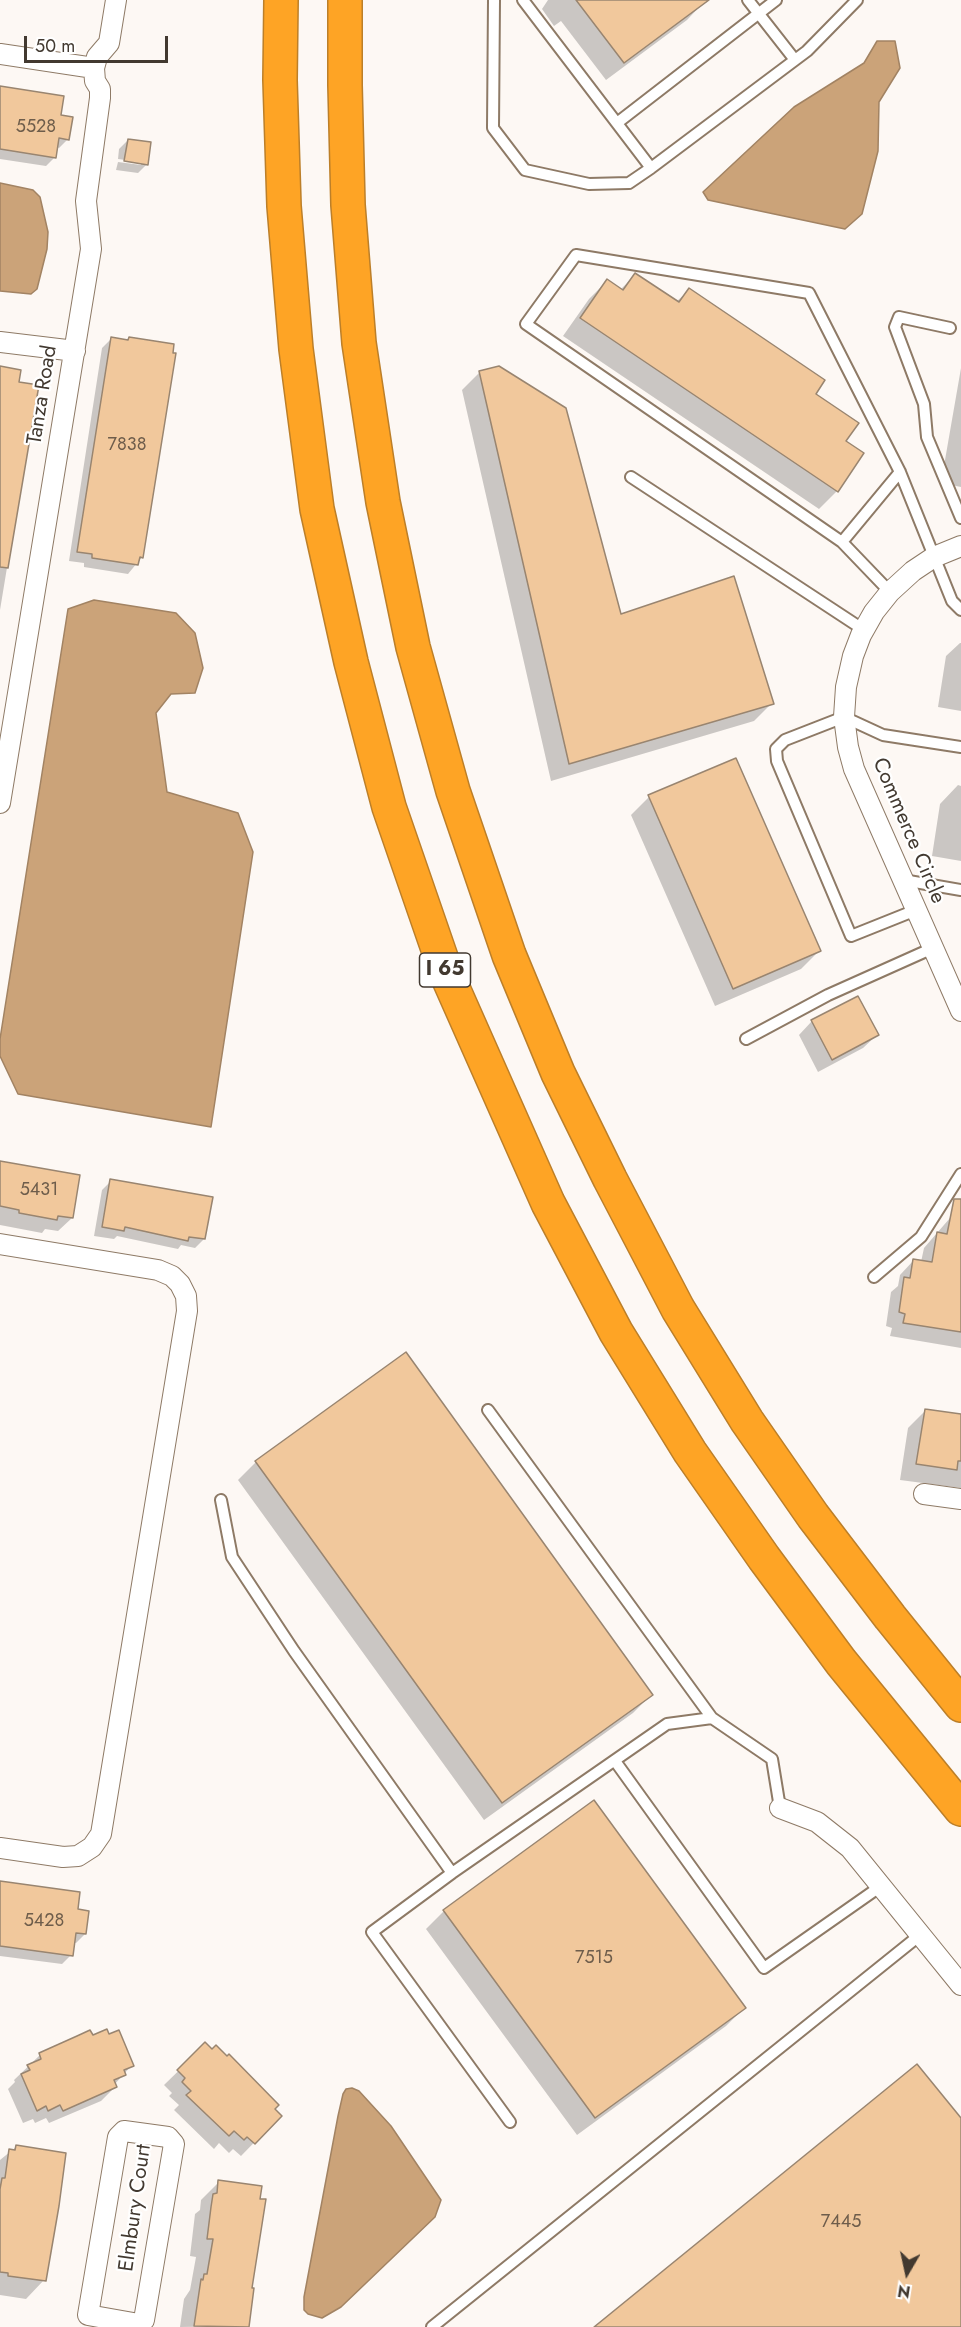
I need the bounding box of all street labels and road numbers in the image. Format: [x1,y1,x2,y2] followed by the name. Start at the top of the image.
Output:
[23,344,63,446] street label: Tanza Road
[866,754,950,908] street label: Commerce Circle
[420,953,470,987] road number: I 65
[115,2143,157,2273] street label: Elmbury Court

